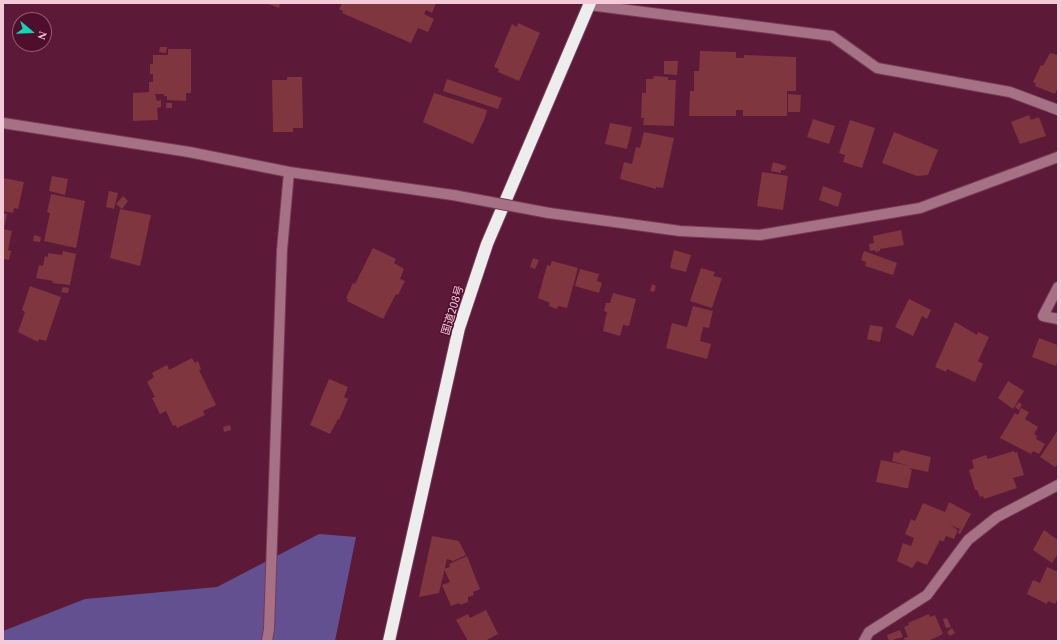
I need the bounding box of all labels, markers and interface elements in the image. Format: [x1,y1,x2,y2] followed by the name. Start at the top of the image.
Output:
[12,12,52,52] north arrow
[35,30,49,41] text: N
[438,284,466,336] street label: 国道208号

